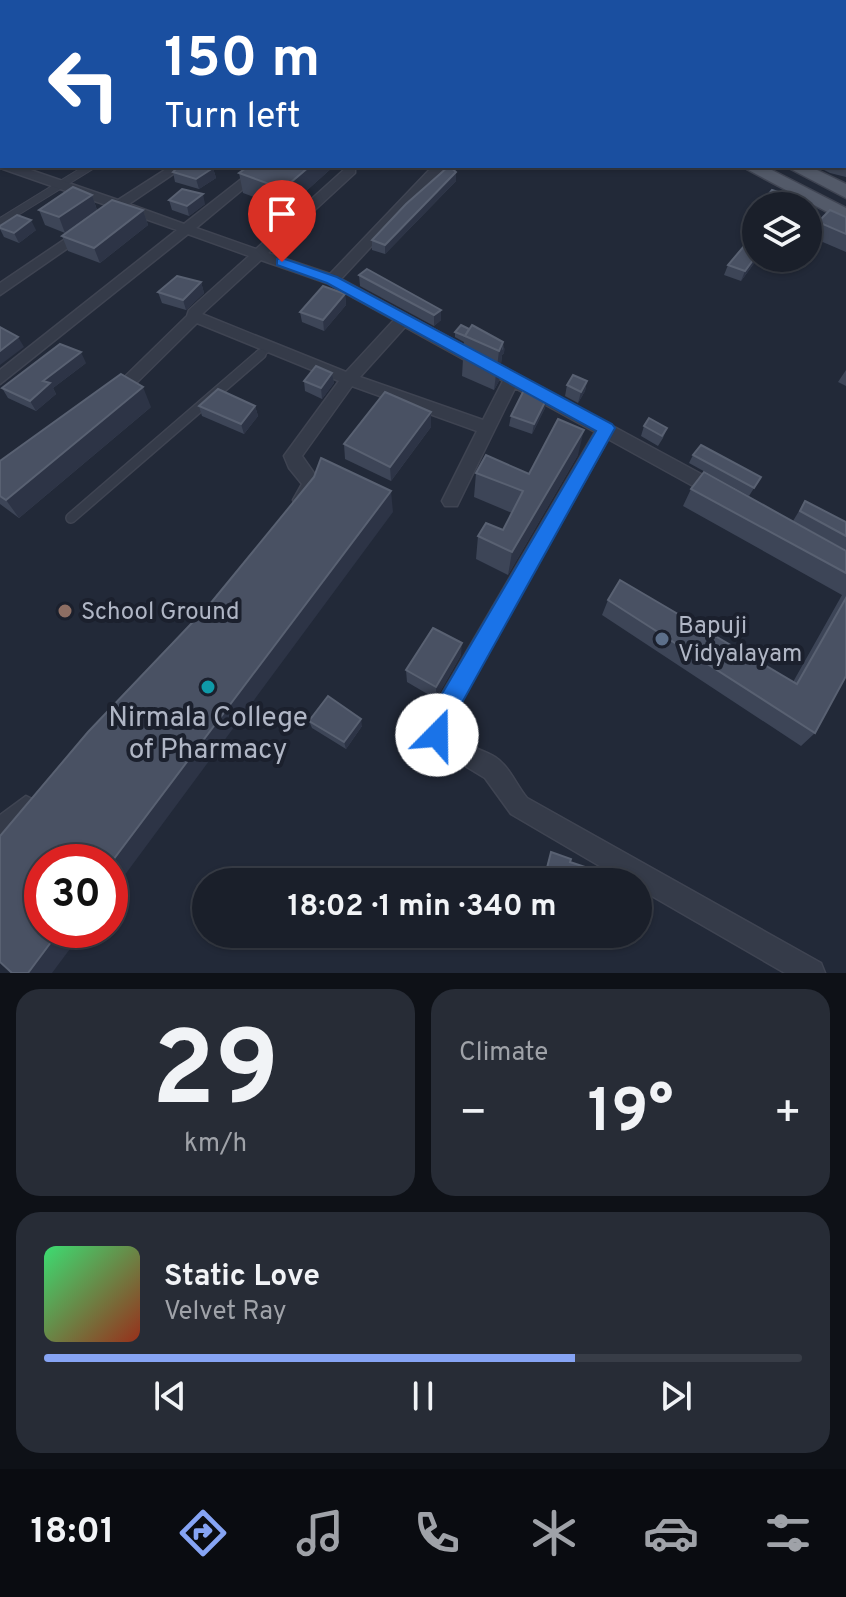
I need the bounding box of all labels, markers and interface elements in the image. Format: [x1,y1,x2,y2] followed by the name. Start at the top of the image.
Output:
[164,26,320,96] text: 150 m
[32,32,136,136] icon: left
[164,95,301,141] text: Turn left
[248,180,316,262] pin
[260,192,304,236] icon: arrive
[742,192,822,272] map controls
[742,192,822,272] button: layers
[81,598,240,628] place label: School Ground
[56,602,74,620] marker: School Ground
[678,612,802,670] place label: Bapuji Vidyalayam
[653,630,671,648] marker: Bapuji Vidyalayam
[199,678,217,696] marker: Nirmala College of Pharmacy
[395,693,479,777] position arrow
[108,701,308,769] place label: Nirmala College of Pharmacy
[24,844,128,948] speed limit sign: 30
[287,889,557,926] text: 18:02 · 1 min · 340 m
[152,1010,279,1142] text: 29
[459,1037,548,1070] text: Climate
[588,1077,673,1153] text: 19°
[459,1087,487,1143] text: −
[774,1087,802,1143] text: +
[184,1128,247,1161] text: km/h
[164,1259,320,1296] text: Static Love
[164,1296,287,1329] text: Velvet Ray
[148,1374,192,1418] icon: previous
[401,1374,445,1418] icon: pause
[654,1374,698,1418] icon: next
[175,1505,231,1561] icon: directions
[292,1505,348,1561] icon: music
[409,1505,465,1561] icon: phone
[526,1505,582,1561] icon: climate
[643,1505,699,1561] icon: car
[760,1505,816,1561] icon: filters
[30,1510,114,1556] text: 18:01

